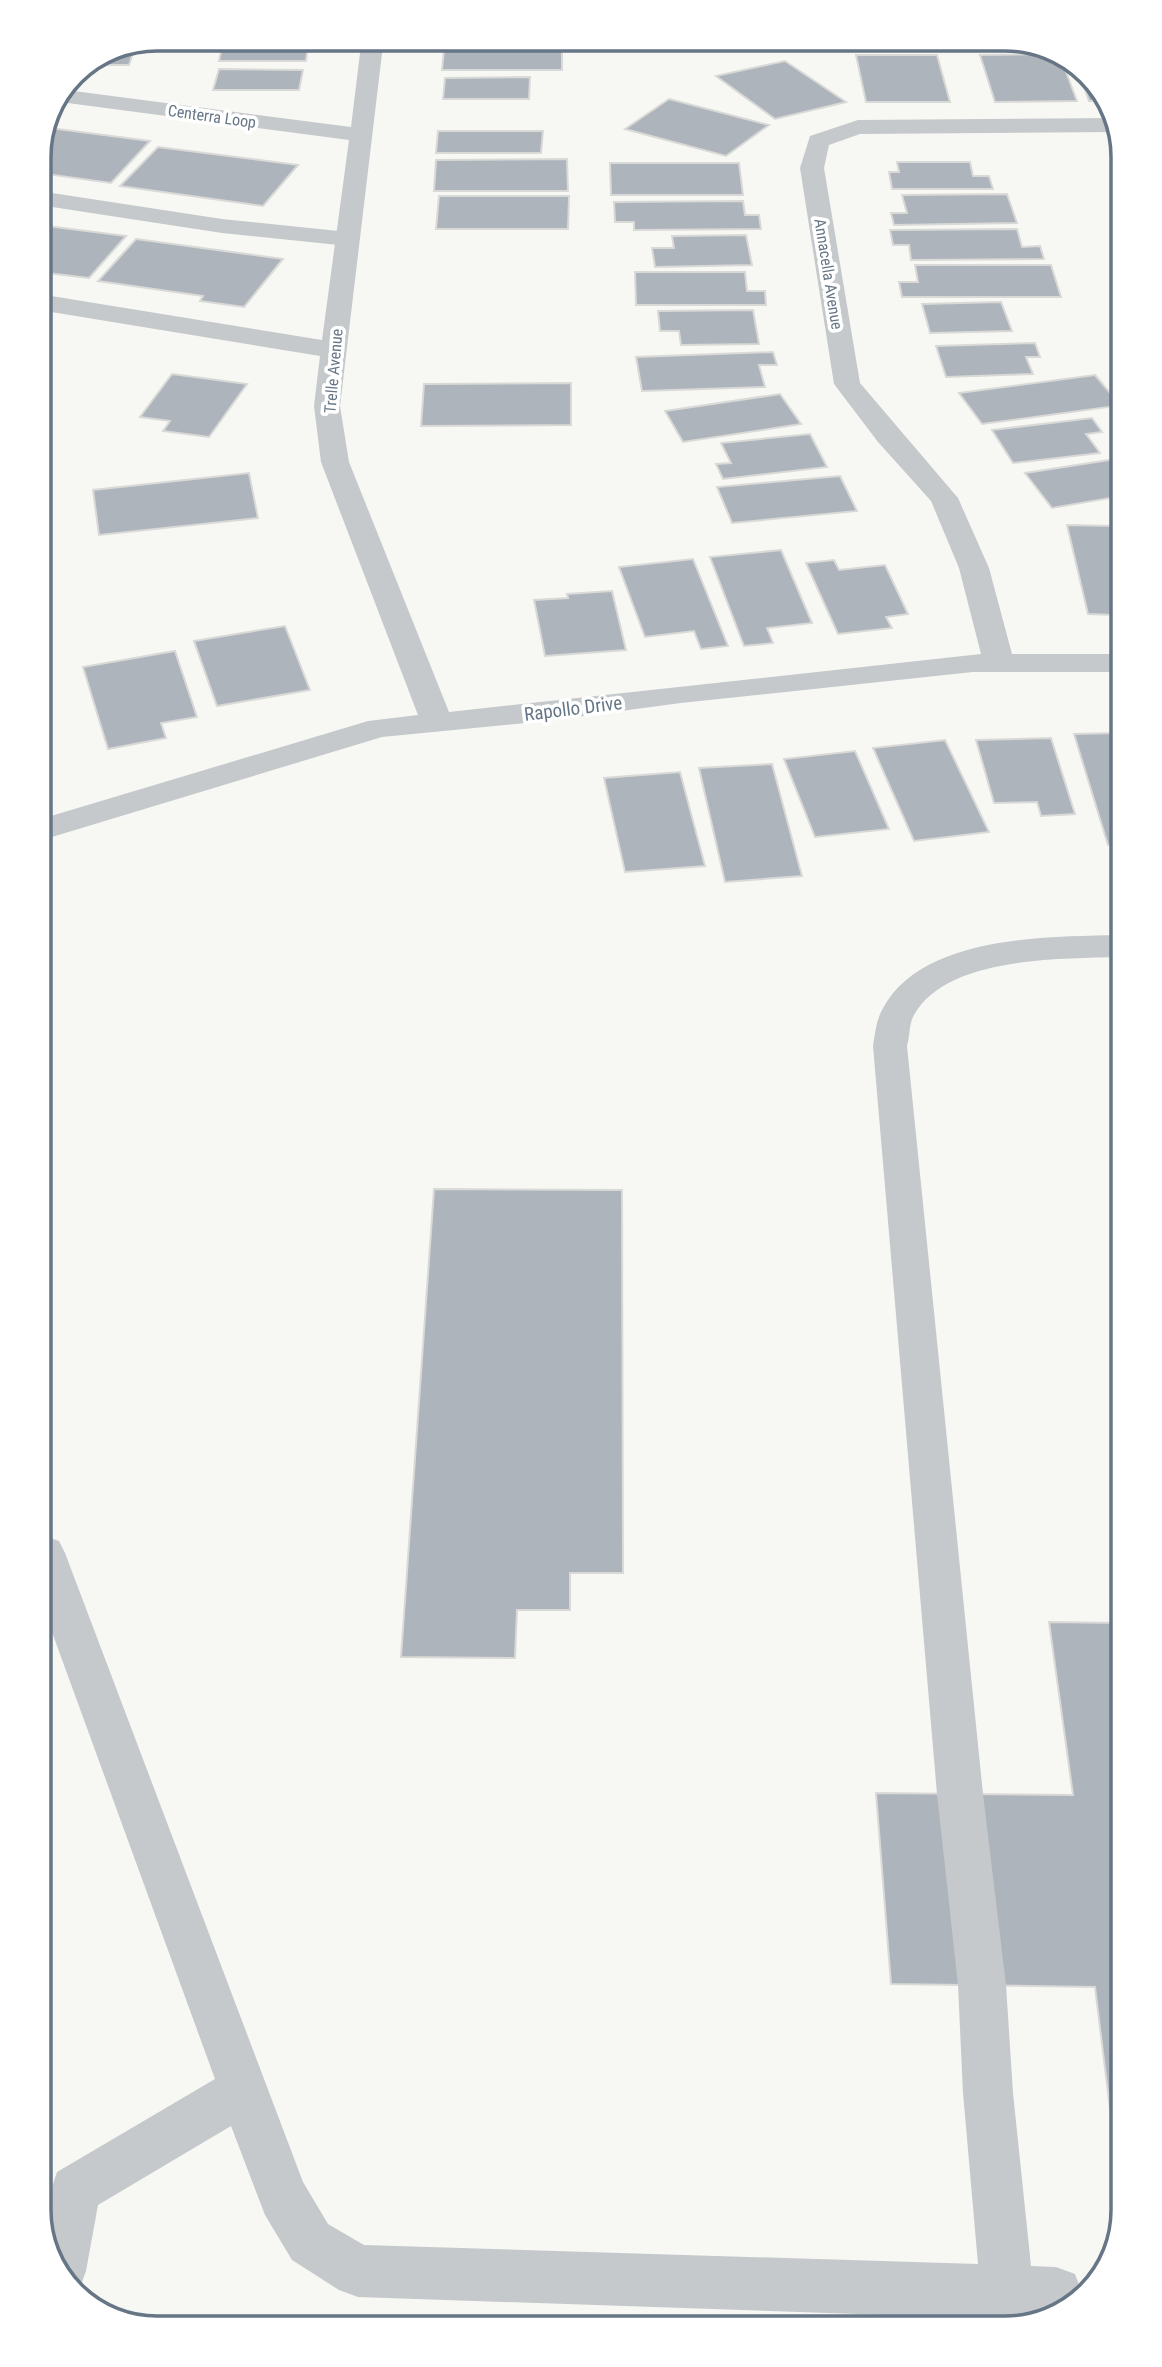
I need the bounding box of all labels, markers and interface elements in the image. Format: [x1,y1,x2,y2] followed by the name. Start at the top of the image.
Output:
[167,101,257,132] street label: Centerra Loop
[810,217,847,331] street label: Annacella Avenue
[320,328,347,414] street label: Trelle Avenue
[523,691,623,726] street label: Rapollo Drive

